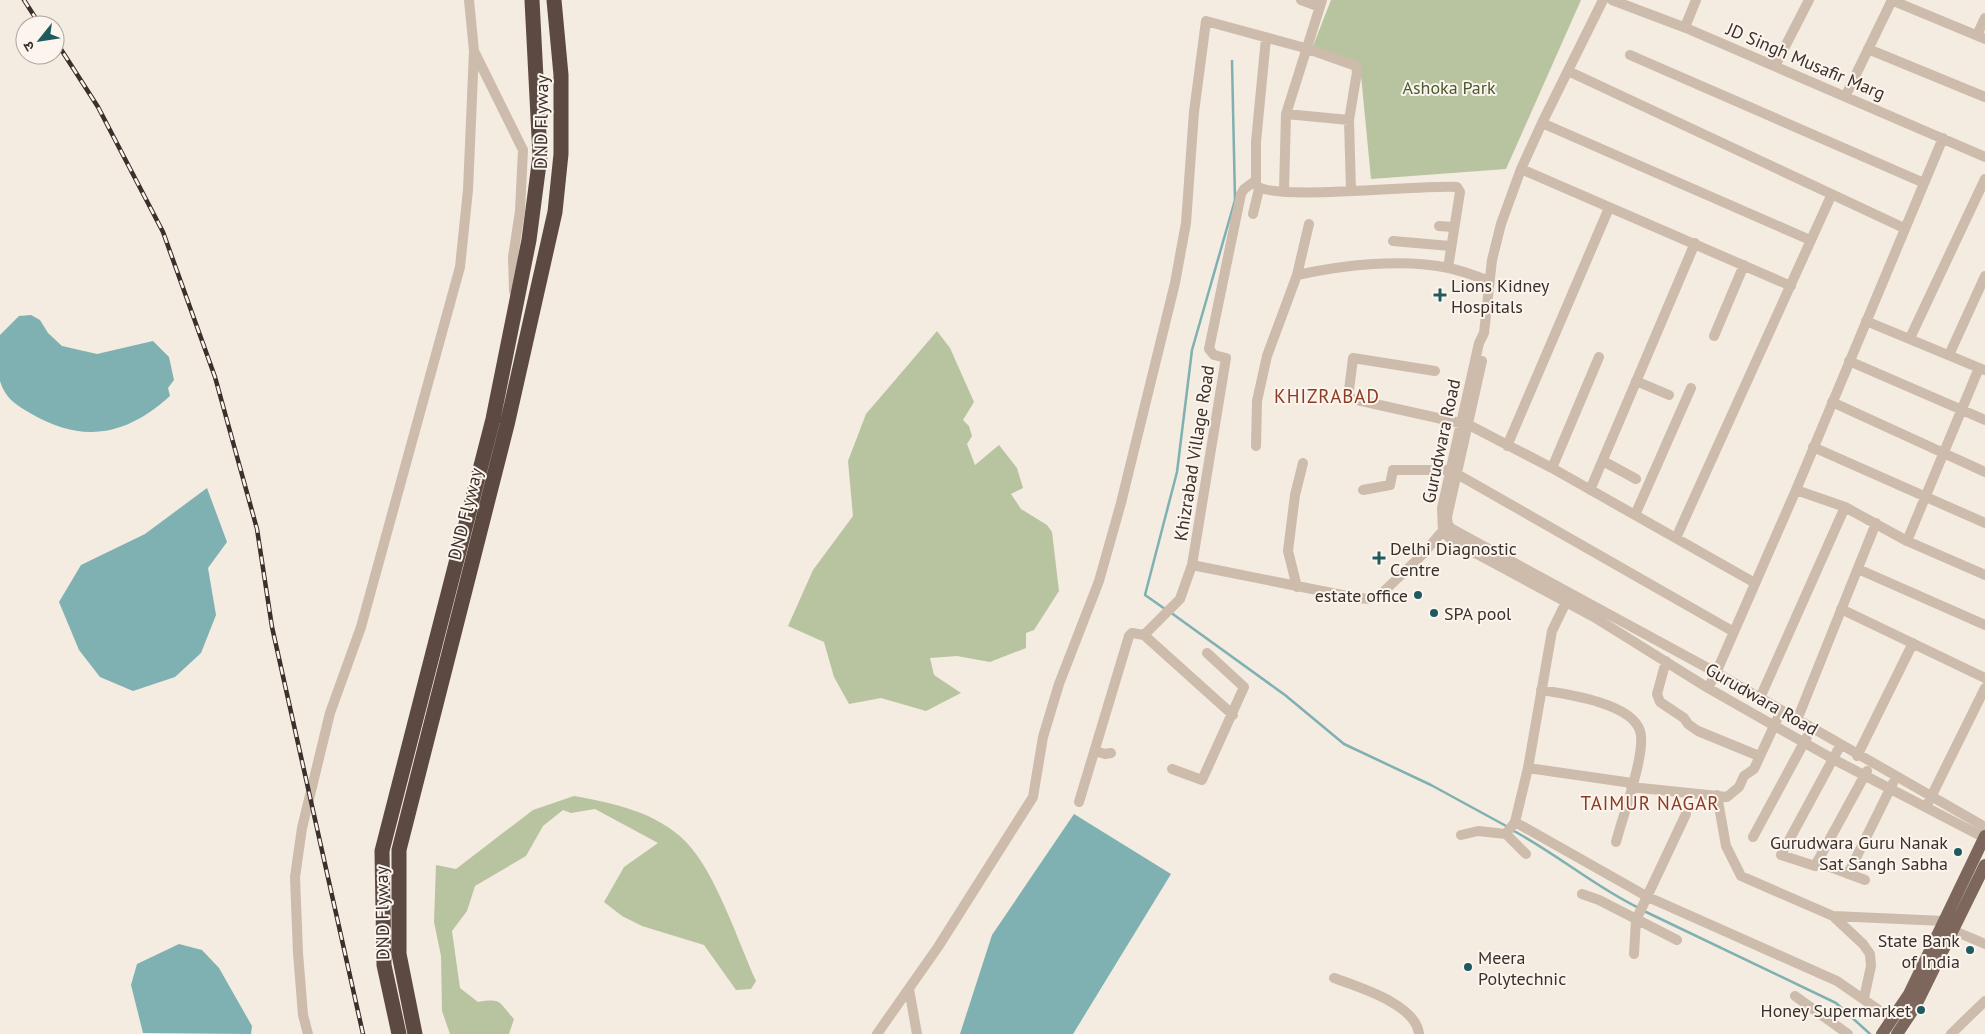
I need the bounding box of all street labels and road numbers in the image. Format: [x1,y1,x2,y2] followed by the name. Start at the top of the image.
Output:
[1722,17,1889,105] street label: JD Singh Musafir Marg
[529,74,553,169] street label: DND Flyway
[1169,364,1219,542] street label: Khizrabad Village Road
[1417,377,1465,505] street label: Gurudwara Road
[442,465,488,562] street label: DND Flyway
[1702,657,1822,741] street label: Gurudwara Road
[370,865,394,960] street label: DND Flyway

